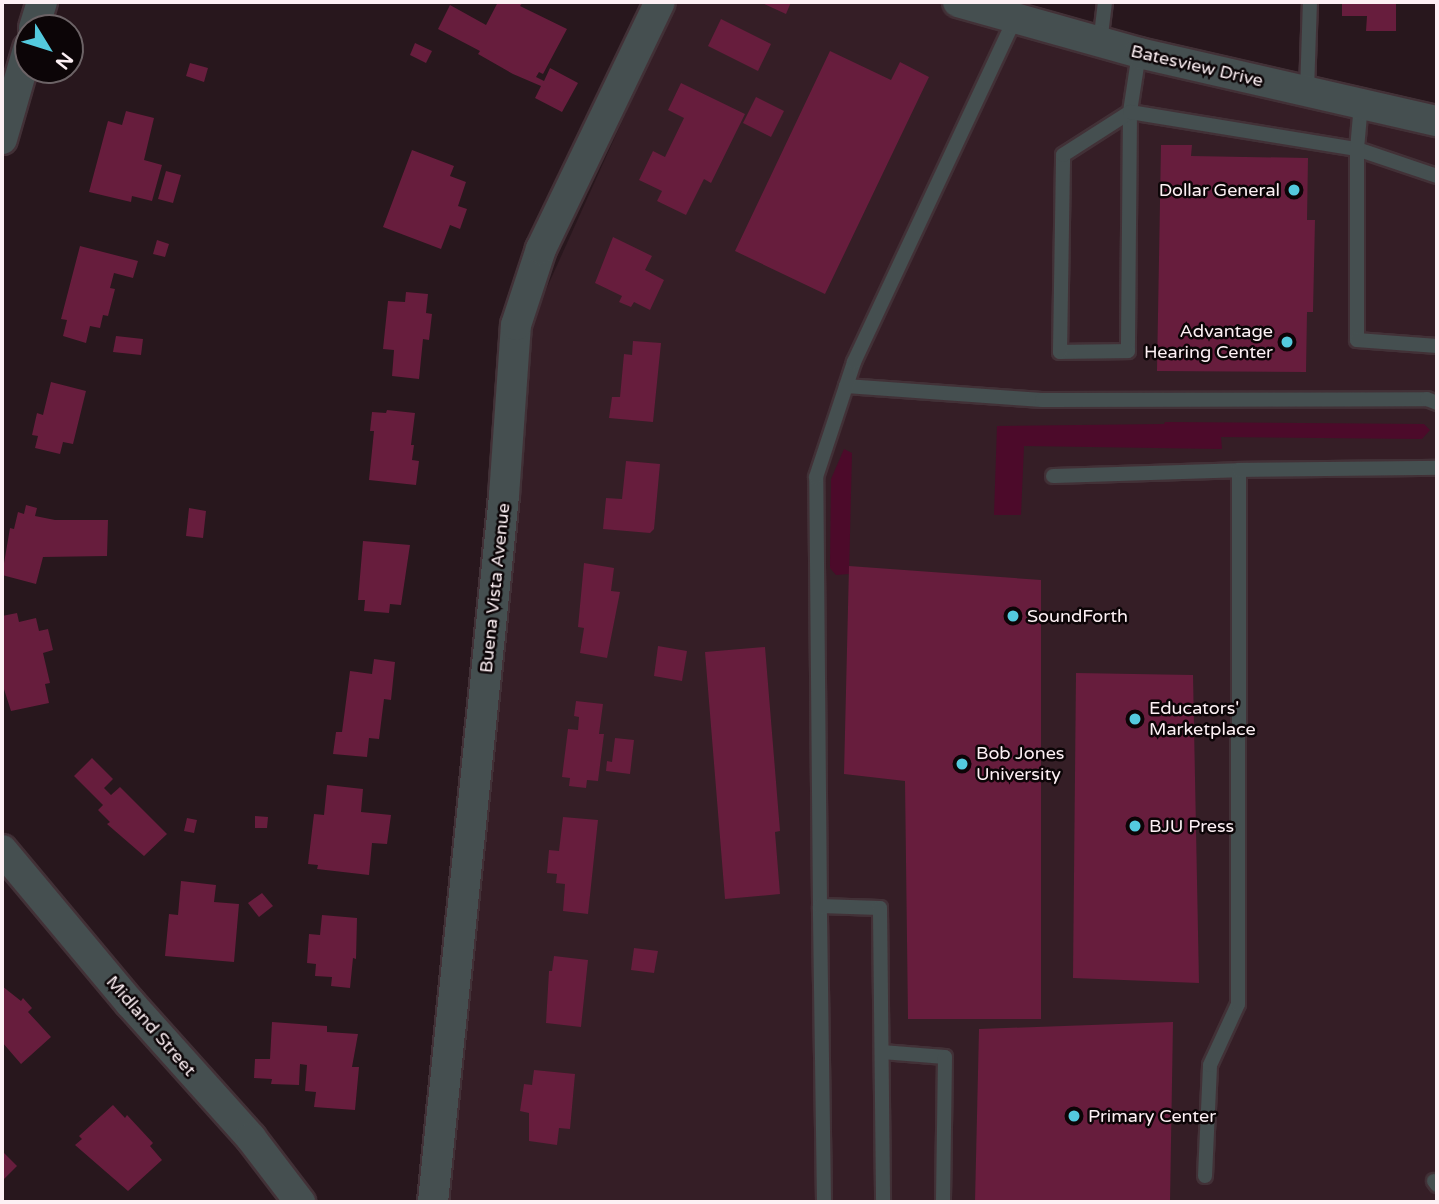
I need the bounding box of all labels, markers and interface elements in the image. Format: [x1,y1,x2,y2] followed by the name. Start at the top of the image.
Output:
[14,14,84,84] north arrow
[1129,40,1265,92] street label: Batesview Drive
[51,48,77,73] text: N
[1159,179,1280,201] place label: Dollar General
[1286,182,1302,198] marker: Dollar General
[1144,321,1273,364] place label: Advantage Hearing Center
[1279,334,1295,350] marker: Advantage Hearing Center
[475,502,515,674] street label: Buena Vista Avenue
[1027,605,1128,627] place label: SoundForth
[1005,608,1021,624] marker: SoundForth
[1149,698,1256,740] place label: Educators' Marketplace
[1127,711,1143,727] marker: Educators' Marketplace
[976,743,1064,786] place label: Bob Jones University
[954,756,970,772] marker: Bob Jones University
[1149,815,1234,837] place label: BJU Press
[1127,818,1143,834] marker: BJU Press
[101,971,201,1081] street label: Midland Street
[1088,1105,1216,1127] place label: Primary Center
[1066,1108,1082,1124] marker: Primary Center

